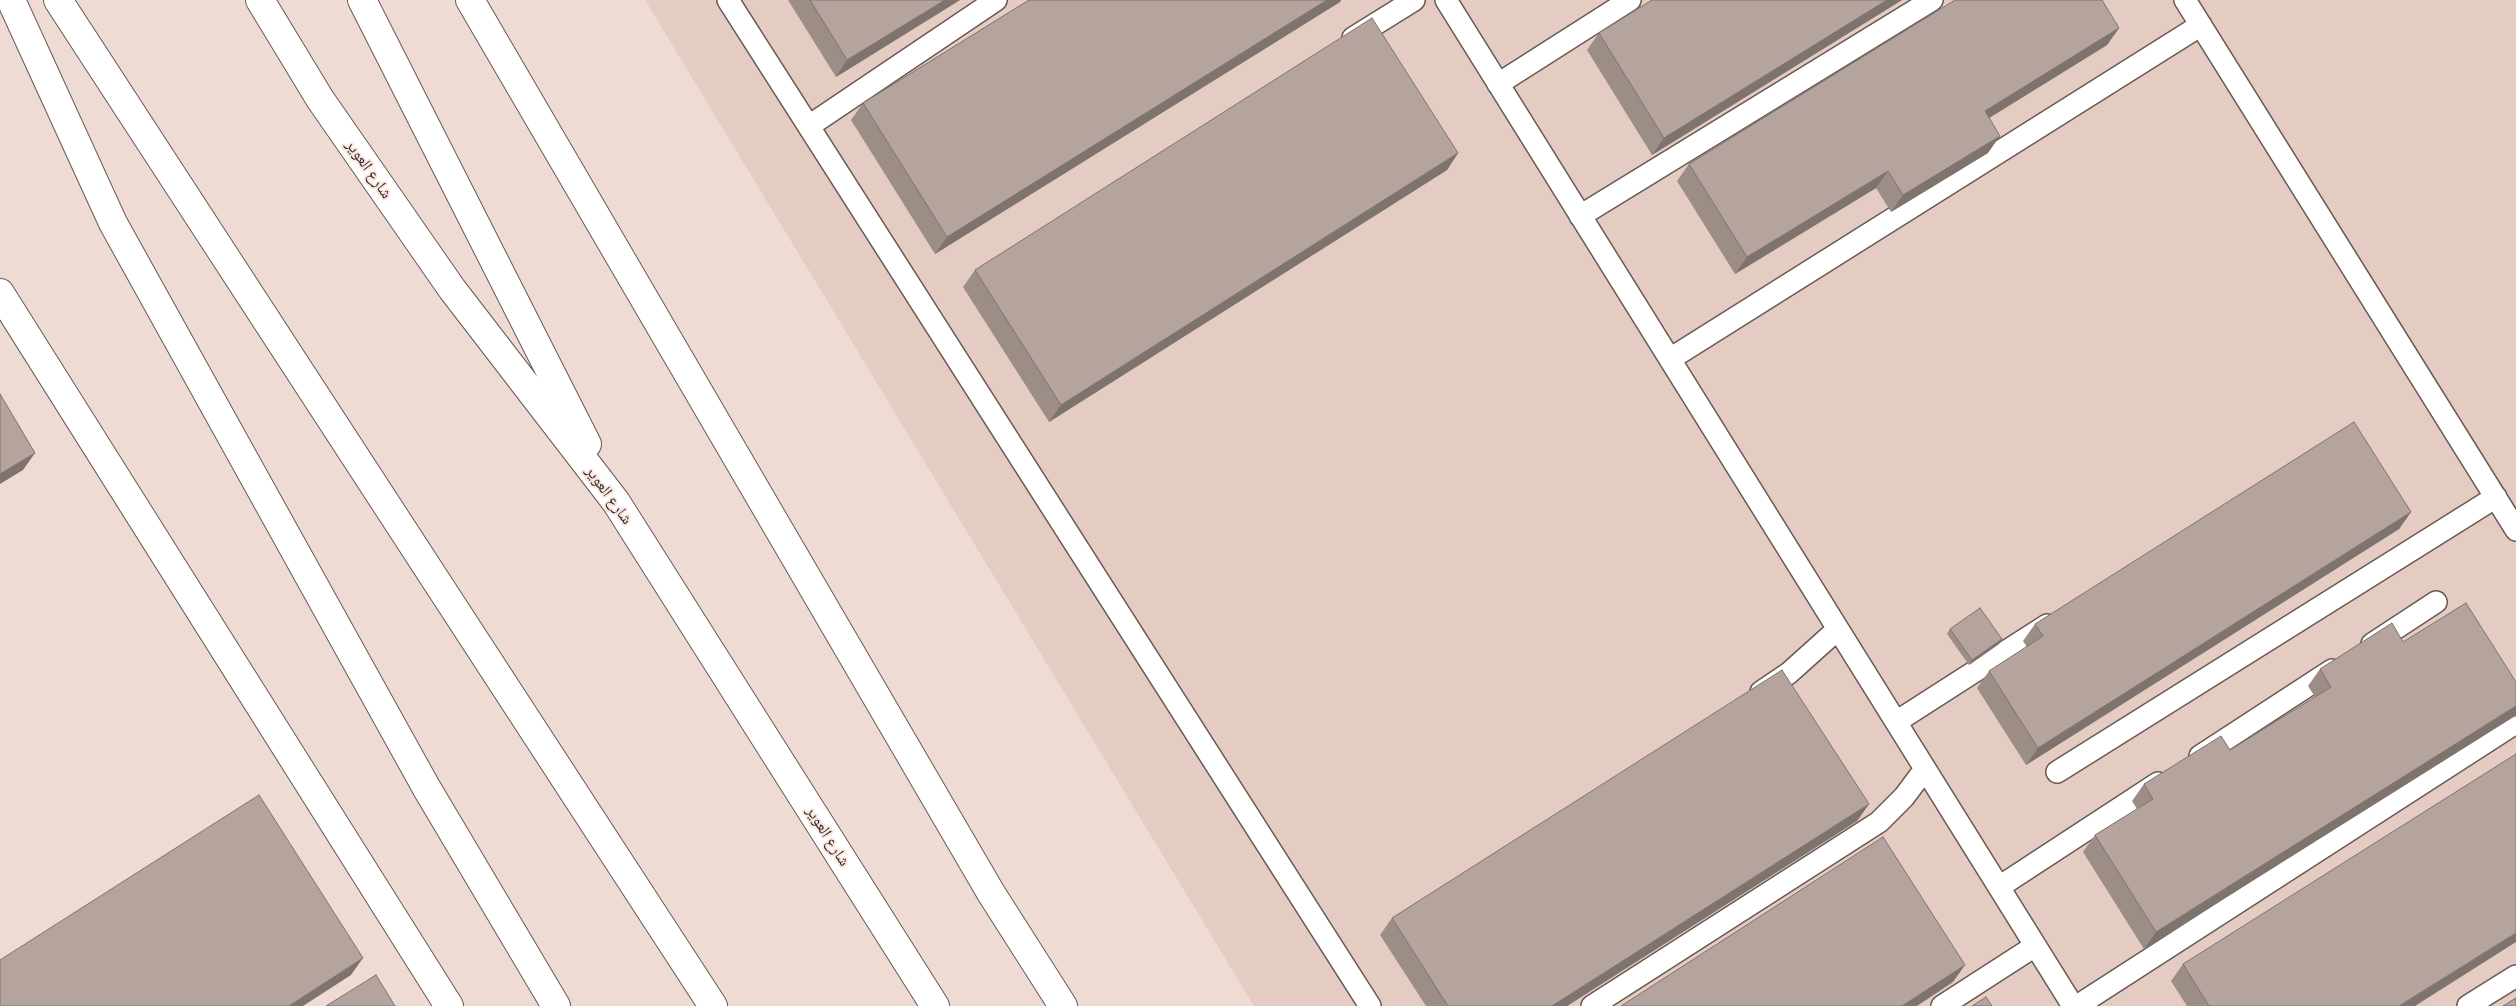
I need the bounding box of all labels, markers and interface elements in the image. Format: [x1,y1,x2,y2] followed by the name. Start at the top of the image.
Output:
[342,136,396,202] street label: شارع العوير
[581,462,637,528] street label: شارع العوير
[802,802,854,870] street label: شارع العوير

